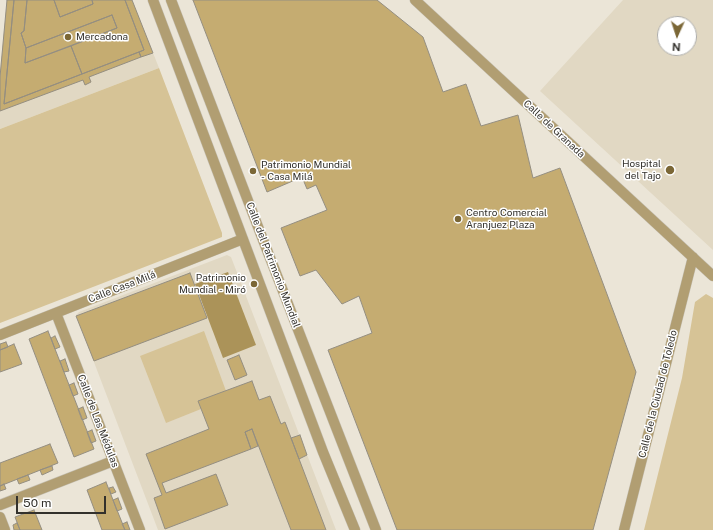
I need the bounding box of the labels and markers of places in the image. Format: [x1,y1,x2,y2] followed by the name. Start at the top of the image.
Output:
[76,31,128,43] place label: Mercadona
[63,32,73,42] marker: Mercadona
[622,158,661,182] place label: Hospital del Tajo
[261,159,351,182] place label: Patrimonio Mundial - Casa Milá
[664,164,676,176] marker: Hospital del Tajo
[248,166,258,176] marker: Patrimonio Mundial - Casa Milá
[466,207,547,230] place label: Centro Comercial Aranjuez Plaza
[453,214,463,224] marker: Centro Comercial Aranjuez Plaza
[179,272,246,296] place label: Patrimonio Mundial - Miró
[249,279,259,289] marker: Patrimonio Mundial - Miró

